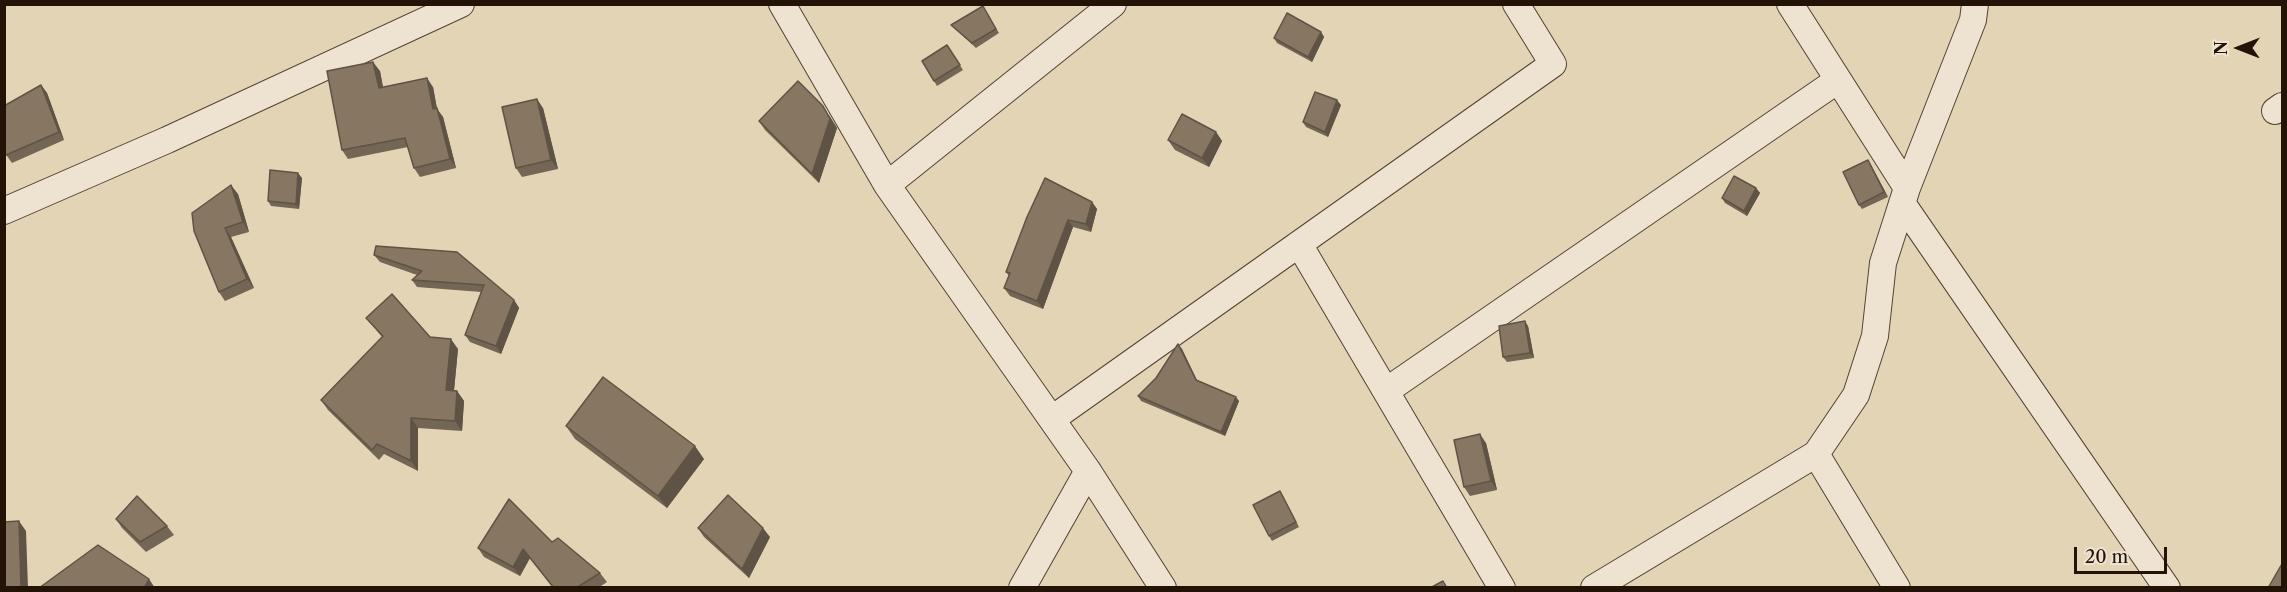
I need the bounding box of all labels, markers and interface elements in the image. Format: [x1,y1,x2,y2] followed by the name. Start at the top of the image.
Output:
[2209,18,2269,78] north arrow
[2211,41,2231,55] text: N
[2077,535,2170,573] scale bar
[2085,546,2128,568] text: 20 m

